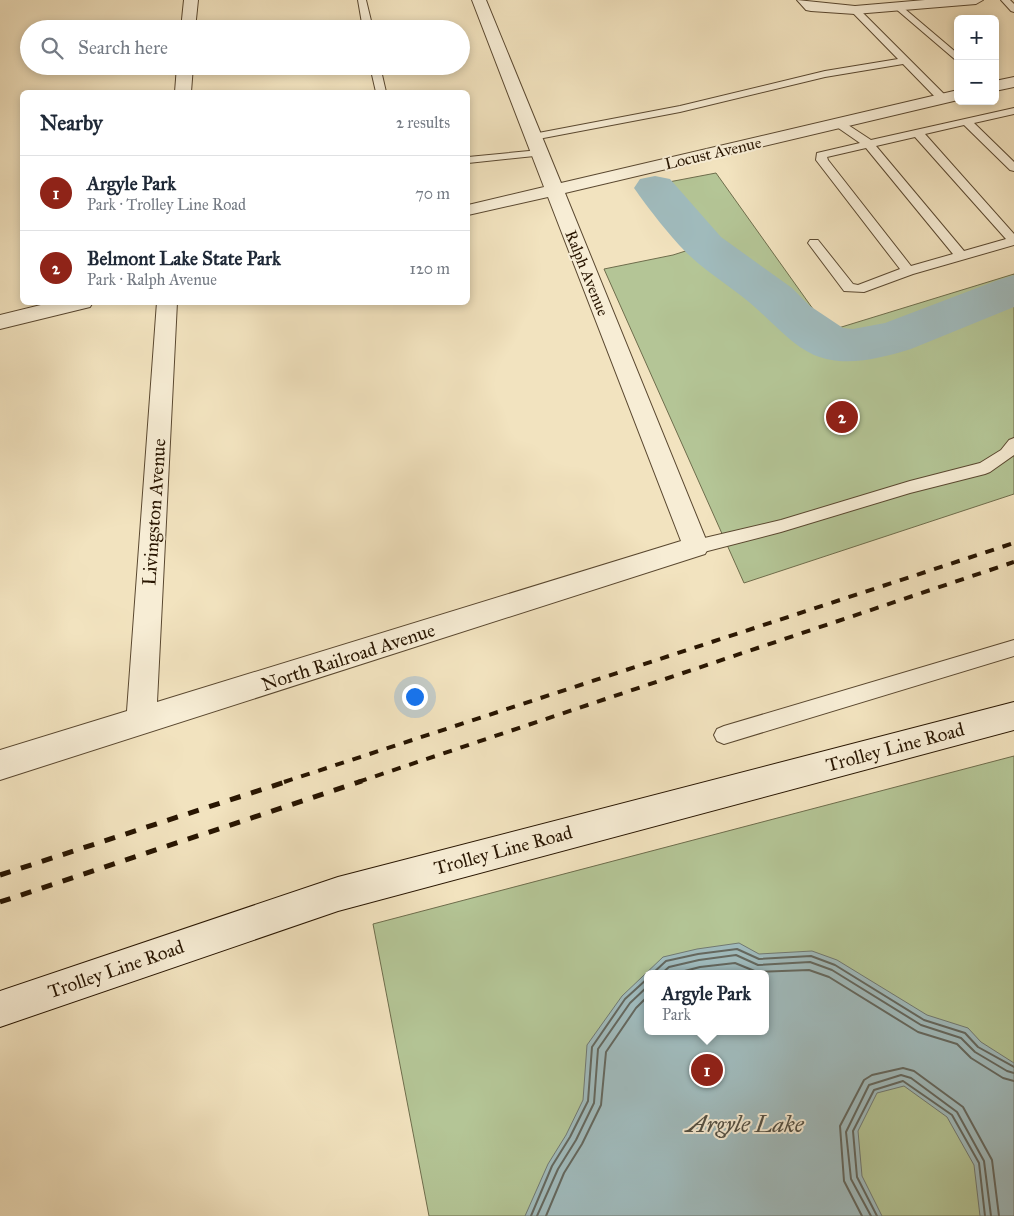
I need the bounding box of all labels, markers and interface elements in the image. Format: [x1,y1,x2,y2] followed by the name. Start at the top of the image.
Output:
[954,15,999,105] map controls
[954,15,999,60] button: +
[20,20,470,75] search box
[38,34,66,62] icon: search
[78,36,168,59] text: Search here
[954,60,999,105] button: −
[40,110,103,136] text: Nearby
[396,113,450,132] text: 2 results
[663,133,763,173] street label: Locust Avenue
[87,172,176,195] text: Argyle Park
[53,184,59,203] text: 1
[415,184,450,203] text: 70 m
[87,195,246,214] text: Park · Trolley Line Road
[561,227,613,319] street label: Ralph Avenue
[87,247,281,270] text: Belmont Lake State Park
[52,259,60,278] text: 2
[410,259,450,278] text: 120 m
[87,270,217,289] text: Park · Ralph Avenue
[826,398,858,436] pin: 2
[137,438,172,586] street label: Livingston Avenue
[258,618,438,696] street label: North Railroad Avenue
[402,684,428,710] your location
[823,717,967,777] street label: Trolley Line Road
[431,820,575,880] street label: Trolley Line Road
[45,935,187,1003] street label: Trolley Line Road
[644,970,769,1035] popup
[662,982,751,1005] text: Argyle Park
[662,1005,691,1024] text: Park
[691,1051,723,1089] pin: 1
[683,1109,805,1139] water label: Argyle Lake

